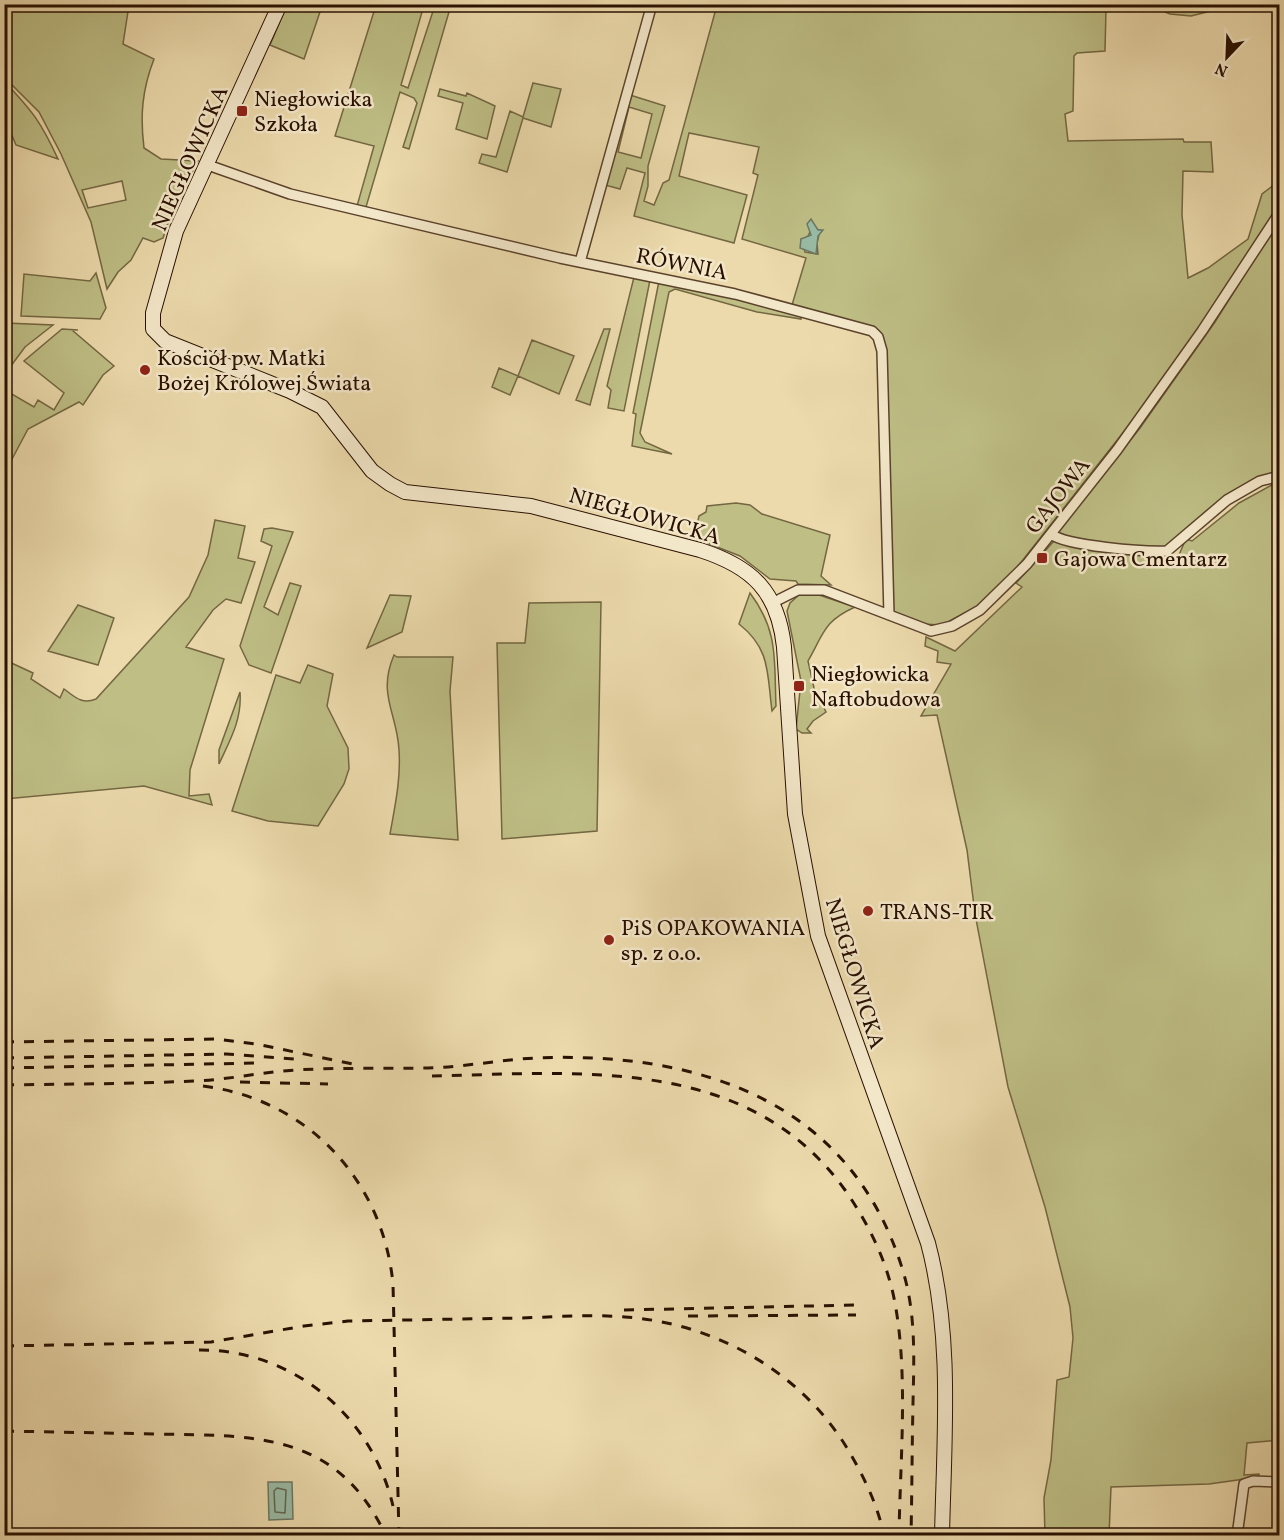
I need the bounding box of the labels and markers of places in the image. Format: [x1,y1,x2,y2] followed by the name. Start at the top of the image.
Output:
[254,85,373,141] place label: Niegłowicka Szkoła
[235,104,249,118] marker: Niegłowicka Szkoła
[157,344,371,400] place label: Kościół pw. Matki Bożej Królowej Świata
[138,363,152,377] marker: Kościół pw. Matki Bożej Królowej Świata
[1054,545,1227,576] place label: Gajowa Cmentarz
[1035,551,1049,565] marker: Gajowa Cmentarz
[811,660,941,716] place label: Niegłowicka Naftobudowa
[792,679,806,693] marker: Niegłowicka Naftobudowa
[880,898,994,929] place label: TRANS-TIR
[861,904,875,918] marker: TRANS-TIR
[621,914,805,970] place label: PiS OPAKOWANIA sp. z o.o.
[602,933,616,947] marker: PiS OPAKOWANIA sp. z o.o.

